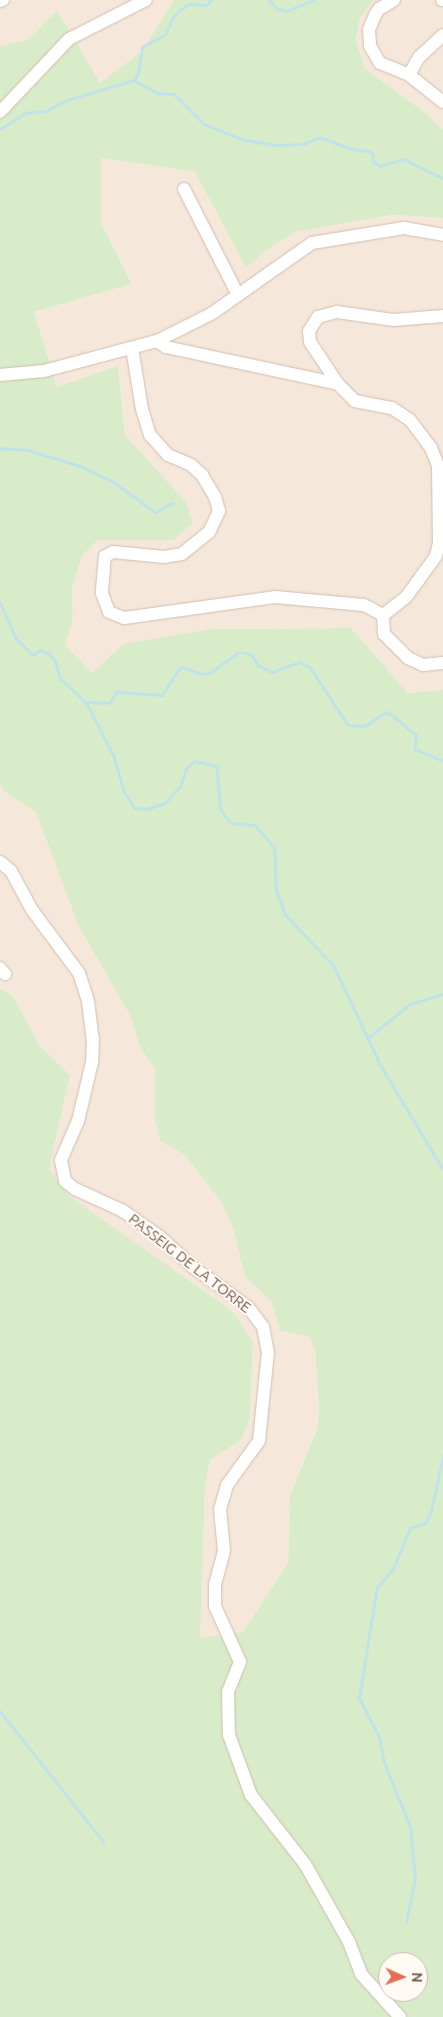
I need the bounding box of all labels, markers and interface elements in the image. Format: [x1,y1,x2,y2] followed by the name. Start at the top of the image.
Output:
[125,1210,255,1316] street label: PASSEIG DE LA TORRE
[378,1952,428,2002] north arrow
[409,1972,425,1983] text: N

